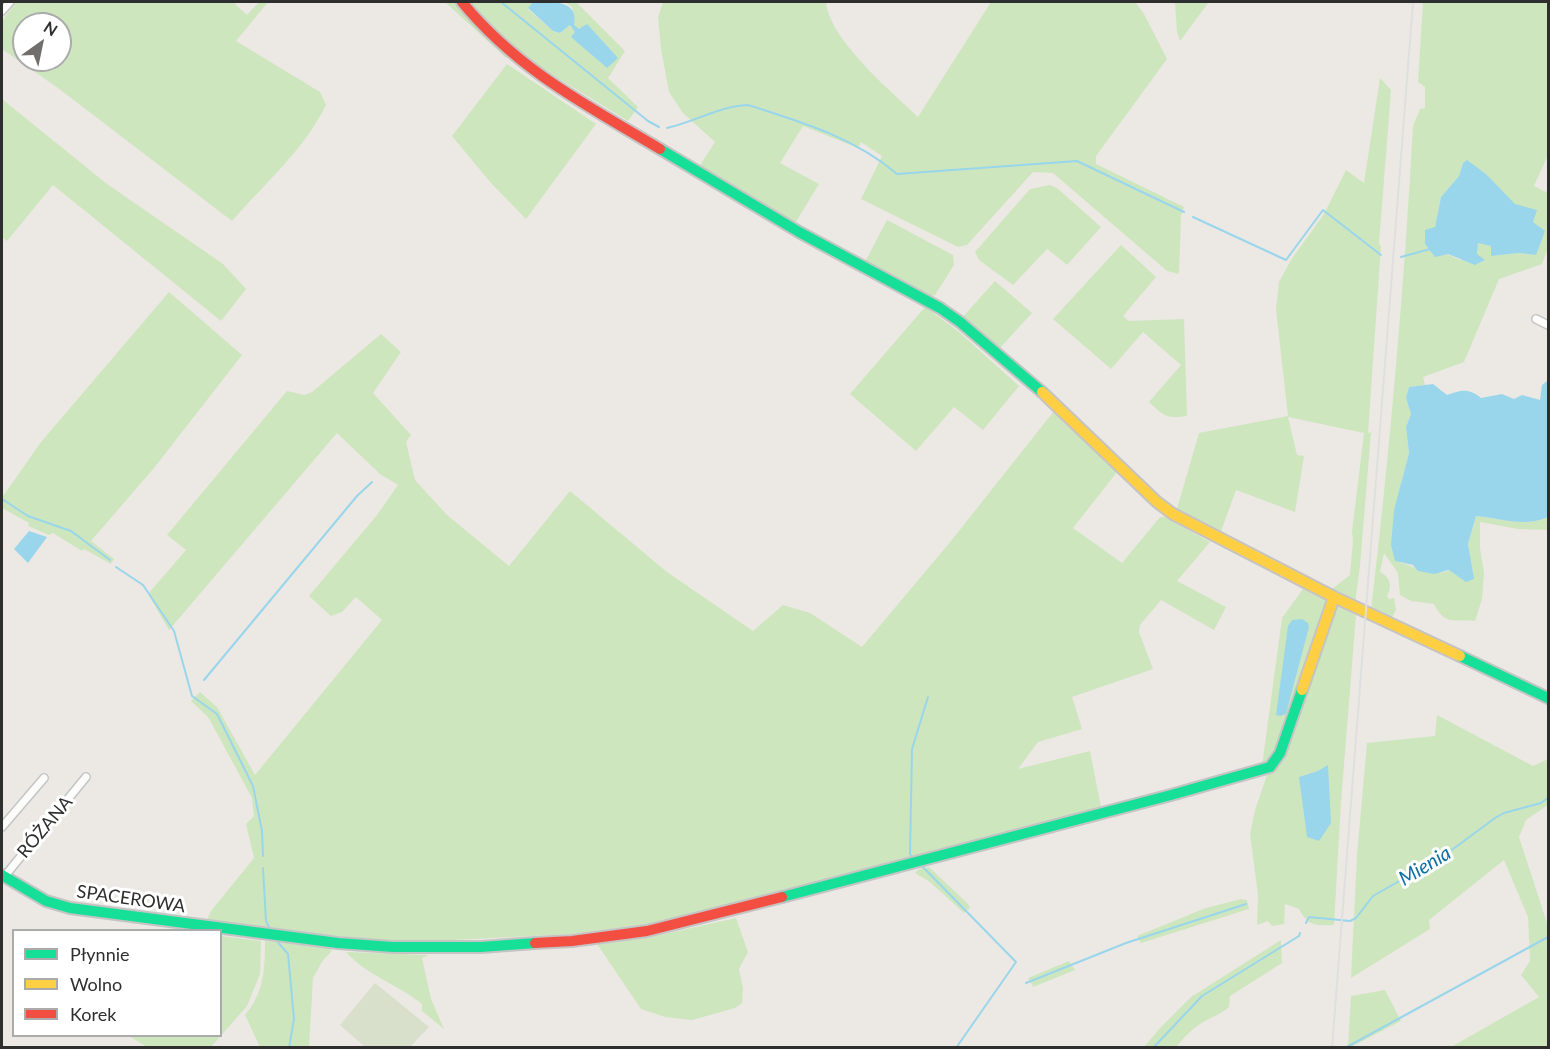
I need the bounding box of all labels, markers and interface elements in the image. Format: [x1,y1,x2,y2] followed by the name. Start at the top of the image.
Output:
[12,12,72,72] north arrow
[41,17,61,39] text: N
[13,792,77,862] street label: RÓŻANA
[1395,841,1455,891] water label: Mienia
[75,881,187,917] street label: SPACEROWA
[12,929,222,1037] legend
[70,943,130,965] text: Płynnie
[70,973,122,995] text: Wolno
[70,1003,116,1025] text: Korek

